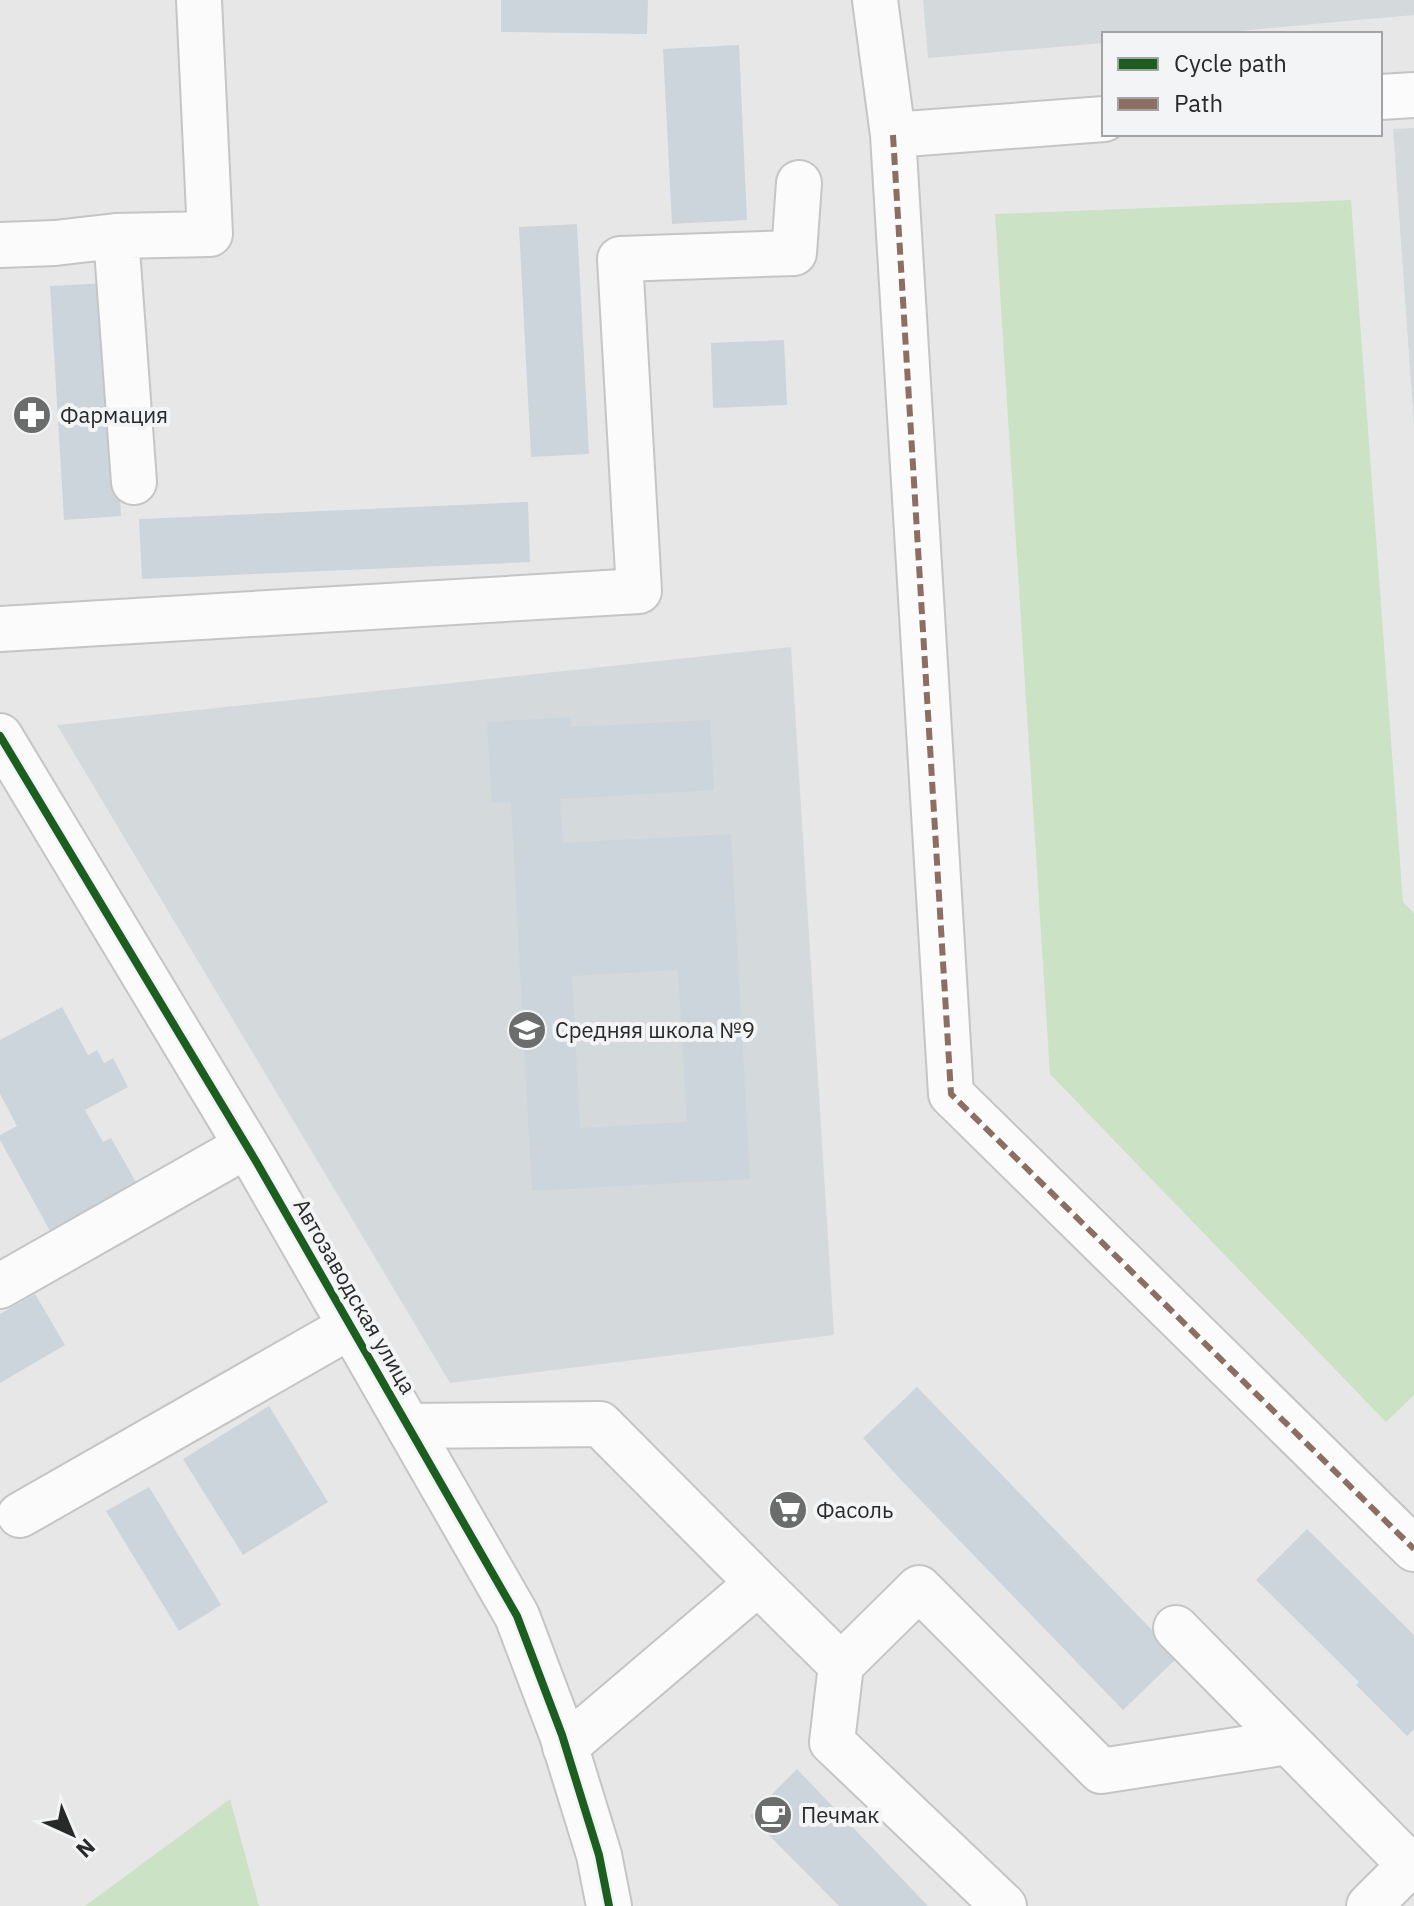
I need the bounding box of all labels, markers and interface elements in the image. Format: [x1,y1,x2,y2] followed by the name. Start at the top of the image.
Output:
[1102,32,1382,136] legend
[1174,47,1287,79] text: Cycle path
[1174,87,1223,119] text: Path
[11,394,53,436] pharmacy icon: Фармация
[60,400,168,429] place label: Фармация
[506,1009,548,1051] school or university icon: Средняя школа №9
[555,1015,755,1044] place label: Средняя школа №9
[288,1193,423,1399] street label: Автозаводская улица
[767,1489,809,1531] supermarket icon: Фасоль
[816,1495,893,1524] place label: Фасоль
[32,1794,112,1874] north arrow
[752,1794,794,1836] cafe icon: Печмак
[801,1800,879,1829] place label: Печмак
[70,1833,102,1865] text: N

